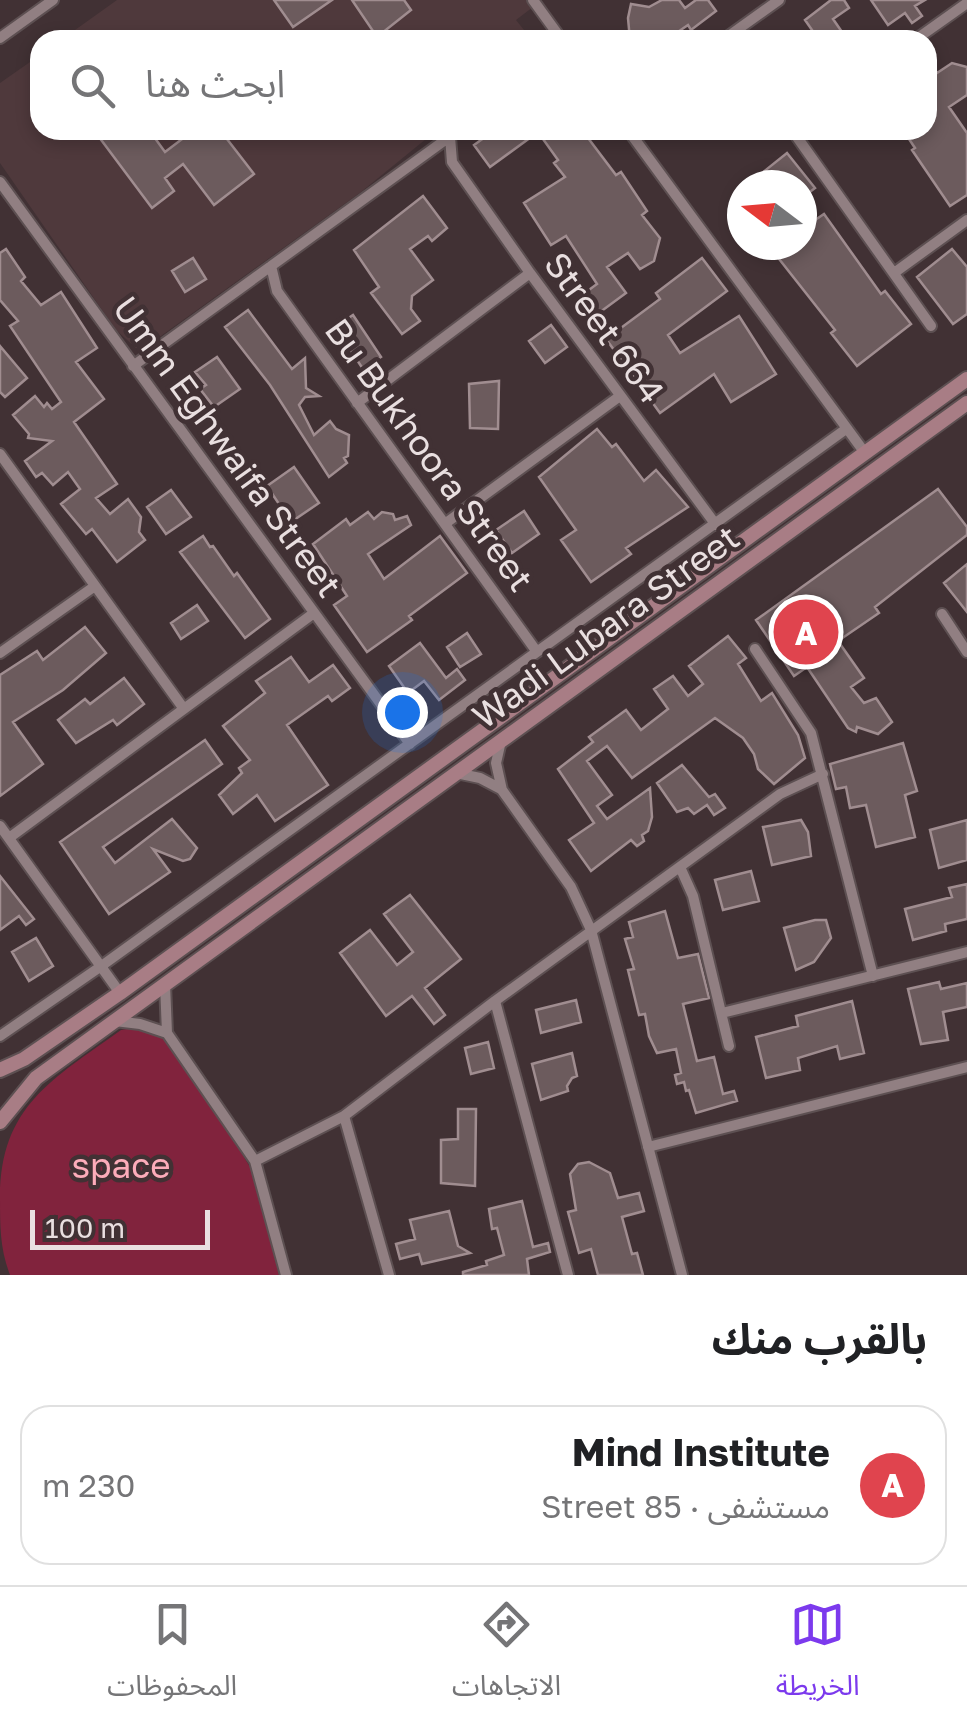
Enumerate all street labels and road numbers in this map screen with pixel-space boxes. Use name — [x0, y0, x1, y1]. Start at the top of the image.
street label: Street 664 — [536, 244, 674, 411]
street label: Umm Eghwaifa Street — [105, 288, 351, 605]
street label: Bu Bukhoora Street — [317, 310, 543, 599]
street label: Wadi Lubara Street — [464, 516, 747, 737]

